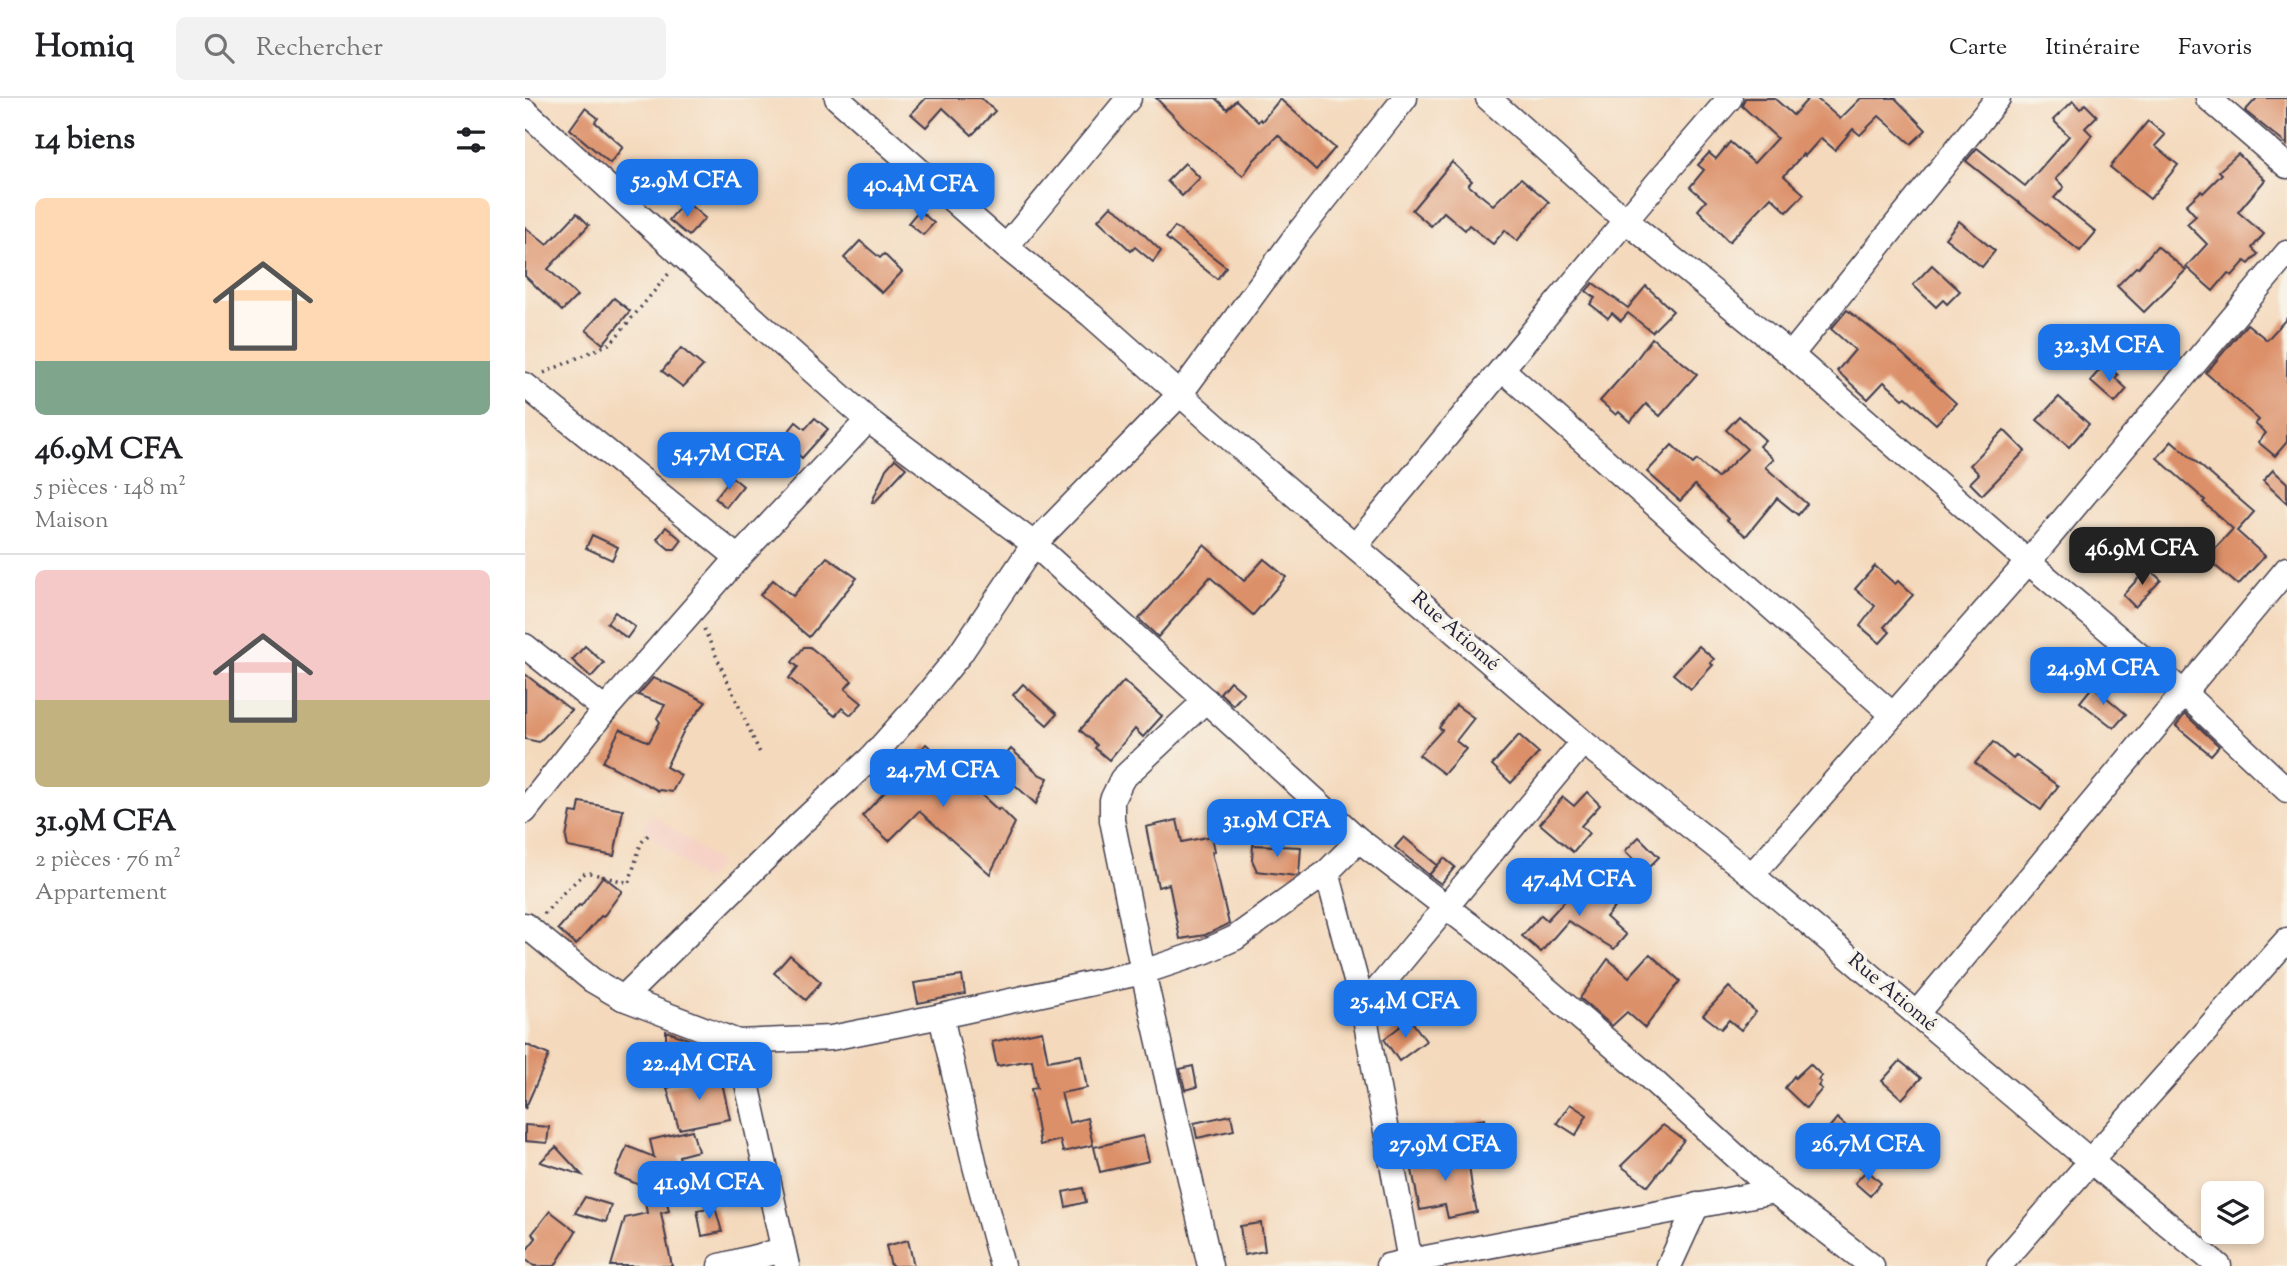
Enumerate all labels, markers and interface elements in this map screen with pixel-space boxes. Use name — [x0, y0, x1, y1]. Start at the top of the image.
search box — [176, 17, 666, 80]
text: Homiq — [35, 24, 134, 72]
icon: search — [200, 29, 238, 67]
text: Rechercher — [256, 30, 383, 67]
text: Carte — [1949, 31, 2007, 65]
text: Itinéraire — [2045, 31, 2140, 65]
text: Favoris — [2178, 31, 2252, 65]
text: 14 biens — [35, 119, 135, 162]
icon: filters — [452, 121, 490, 159]
pin: 52.9M CFA — [607, 159, 767, 219]
pin: 40.4M CFA — [841, 164, 1001, 223]
text: 52.9M CFA — [632, 165, 742, 198]
text: 40.4M CFA — [864, 169, 978, 202]
icon: home — [200, 243, 326, 369]
pin: 32.3M CFA — [2029, 324, 2189, 384]
text: 32.3M CFA — [2054, 330, 2164, 363]
text: 46.9M CFA — [35, 429, 183, 472]
pin: 54.7M CFA — [649, 432, 809, 492]
text: 54.7M CFA — [673, 438, 785, 471]
text: 5 pièces · 148 m² — [35, 472, 186, 505]
text: Maison — [35, 505, 109, 538]
pin: 46.9M CFA — [2062, 528, 2222, 587]
text: 46.9M CFA — [2085, 533, 2199, 566]
street label: Rue Atiomé — [1404, 585, 1506, 679]
icon: home — [200, 615, 326, 741]
pin: 24.9M CFA — [2023, 648, 2183, 707]
text: 24.9M CFA — [2046, 653, 2160, 686]
pin: 24.7M CFA — [863, 750, 1023, 809]
text: 24.7M CFA — [886, 755, 1000, 788]
pin: 31.9M CFA — [1197, 800, 1357, 859]
text: 31.9M CFA — [35, 801, 176, 844]
text: 31.9M CFA — [1223, 805, 1331, 838]
text: 2 pièces · 76 m² — [35, 844, 181, 877]
pin: 47.4M CFA — [1499, 858, 1659, 918]
text: 47.4M CFA — [1522, 864, 1636, 897]
text: Appartement — [35, 877, 167, 910]
street label: Rue Atiomé — [1841, 946, 1943, 1040]
pin: 25.4M CFA — [1325, 981, 1485, 1040]
text: 25.4M CFA — [1350, 986, 1460, 1019]
pin: 22.4M CFA — [619, 1042, 779, 1102]
text: 22.4M CFA — [642, 1048, 756, 1081]
pin: 27.9M CFA — [1365, 1124, 1525, 1183]
pin: 26.7M CFA — [1788, 1124, 1948, 1183]
text: 27.9M CFA — [1389, 1129, 1501, 1162]
text: 26.7M CFA — [1811, 1129, 1925, 1162]
pin: 41.9M CFA — [629, 1162, 789, 1221]
text: 41.9M CFA — [654, 1167, 764, 1200]
map controls — [2201, 1181, 2264, 1244]
button: layers — [2201, 1181, 2264, 1244]

